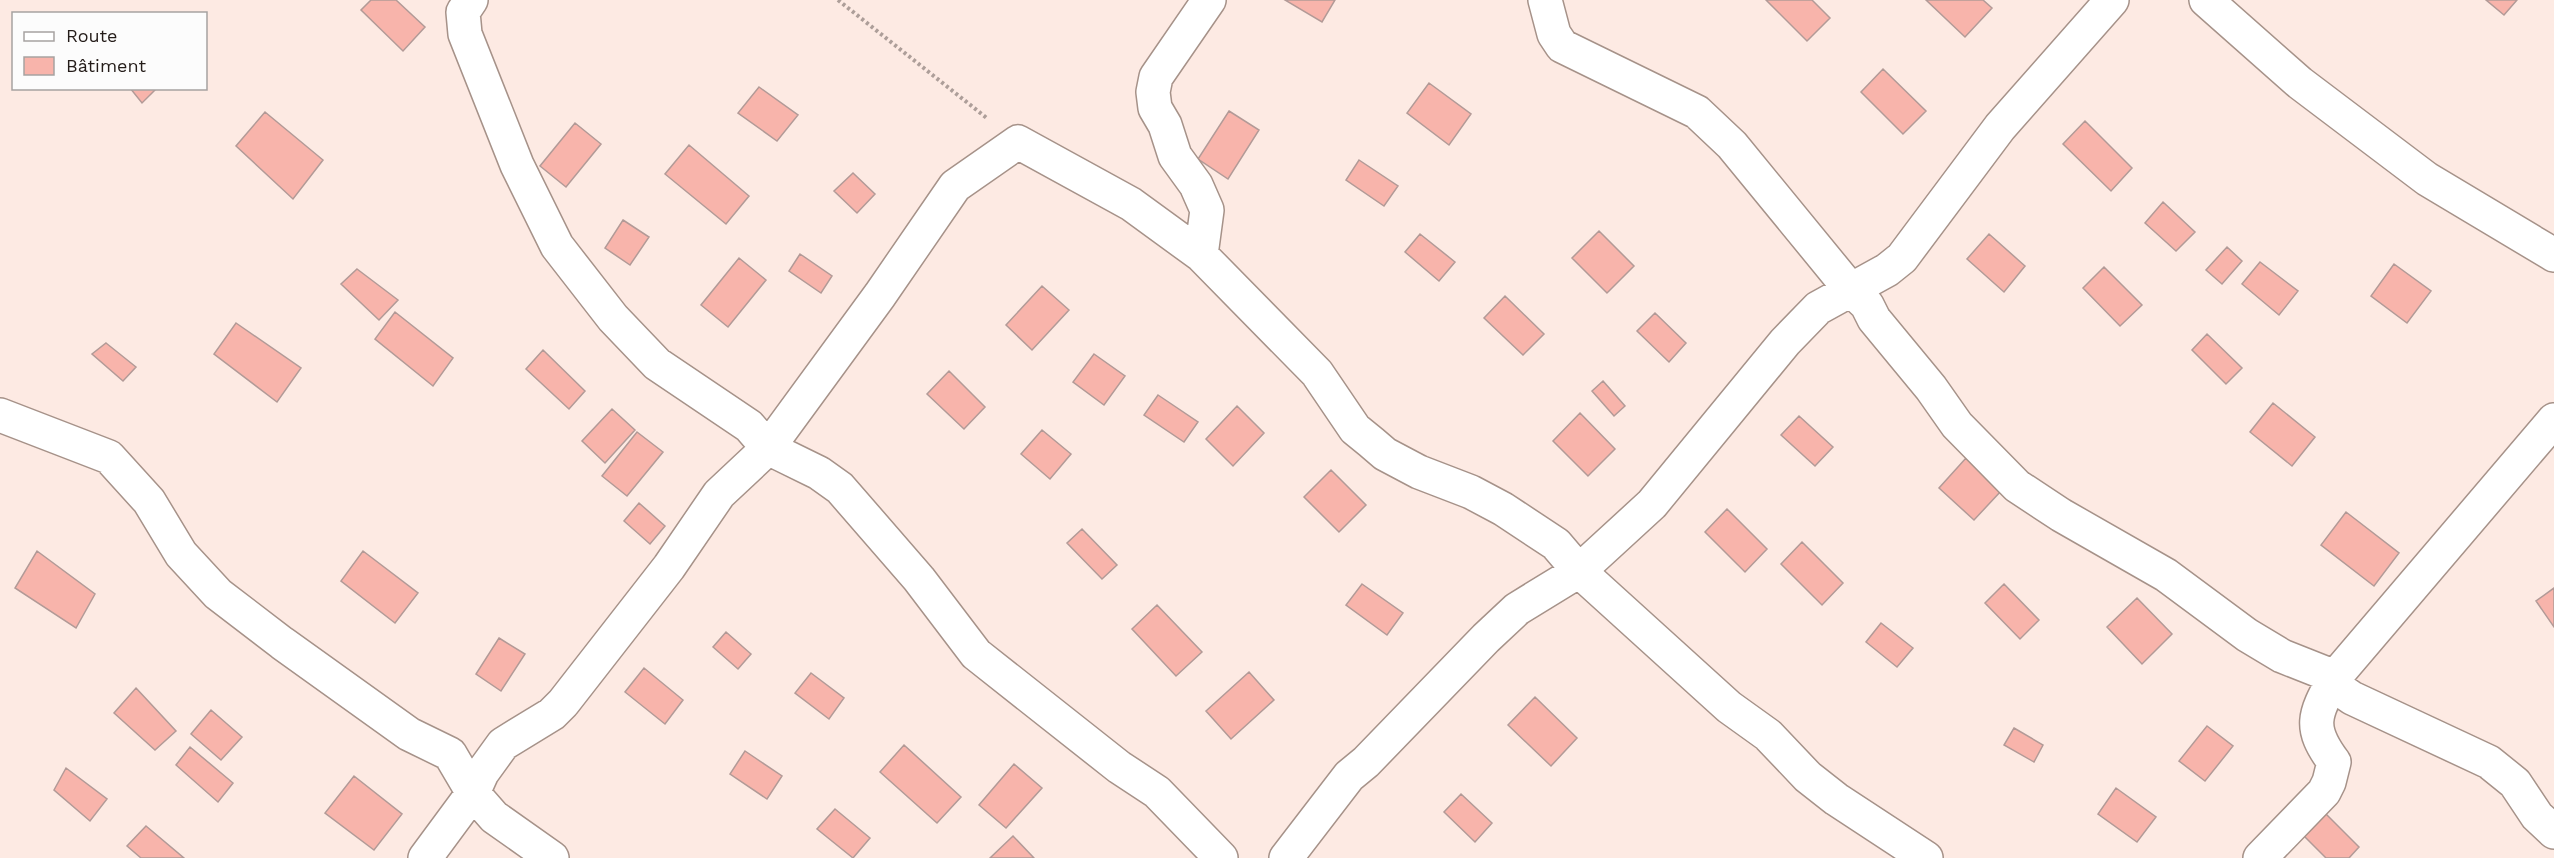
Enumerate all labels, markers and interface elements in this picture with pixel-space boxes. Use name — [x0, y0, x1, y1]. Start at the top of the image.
legend — [12, 12, 207, 90]
text: Route — [66, 25, 118, 46]
text: Bâtiment — [66, 55, 146, 76]

